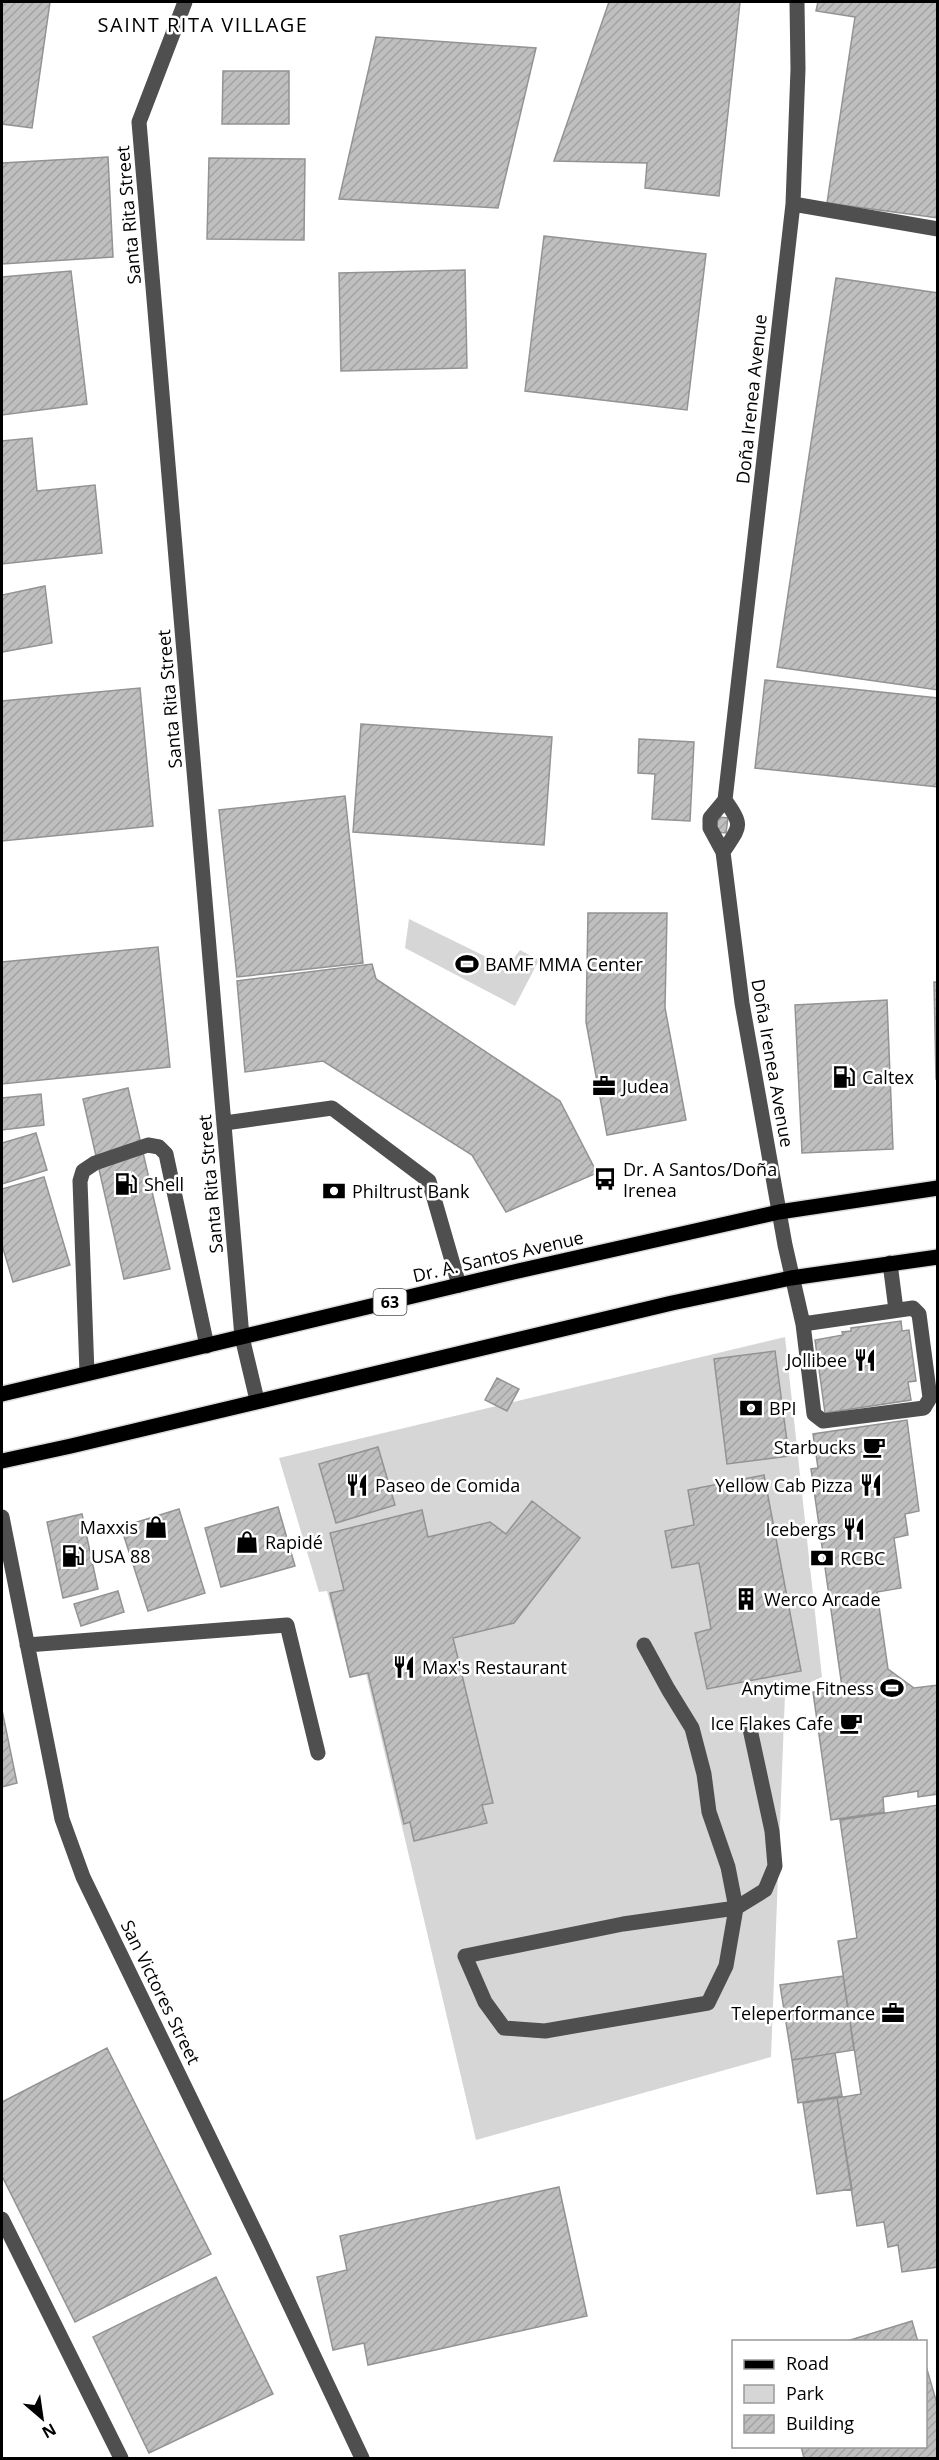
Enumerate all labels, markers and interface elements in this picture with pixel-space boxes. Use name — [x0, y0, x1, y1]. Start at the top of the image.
district label: SAINT RITA VILLAGE — [98, 11, 308, 38]
street label: Santa Rita Street — [110, 145, 146, 285]
street label: Doña Irenea Avenue — [730, 313, 772, 485]
street label: Santa Rita Street — [151, 629, 187, 769]
sports icon: BAMF MMA Center — [454, 951, 480, 977]
place label: BAMF MMA Center — [485, 952, 644, 976]
street label: Doña Irenea Avenue — [746, 977, 800, 1149]
fuel station icon: Caltex — [831, 1064, 857, 1090]
place label: Caltex — [862, 1065, 914, 1089]
office icon: Judea — [591, 1073, 617, 1099]
place label: Judea — [620, 1074, 669, 1098]
street label: Santa Rita Street — [192, 1114, 228, 1254]
place label: Dr. A Santos/Doña Irenea — [623, 1157, 777, 1202]
bus stop icon: Dr. A Santos/Doña Irenea — [592, 1166, 618, 1192]
fuel station icon: Shell — [113, 1171, 139, 1197]
place label: Shell — [144, 1172, 184, 1196]
bank icon: Philtrust Bank — [321, 1178, 347, 1204]
place label: Philtrust Bank — [352, 1179, 470, 1203]
street label: Dr. A. Santos Avenue — [410, 1225, 586, 1287]
road number: 63 — [374, 1289, 406, 1315]
restaurant icon: Jollibee — [852, 1347, 878, 1373]
place label: Jollibee — [784, 1348, 847, 1372]
bank icon: BPI — [738, 1395, 764, 1421]
place label: BPI — [769, 1396, 796, 1420]
cafe icon: Starbucks — [861, 1434, 887, 1460]
place label: Starbucks — [774, 1435, 856, 1459]
restaurant icon: Paseo de Comida — [344, 1472, 370, 1498]
restaurant icon: Yellow Cab Pizza — [858, 1472, 884, 1498]
place label: Paseo de Comida — [375, 1473, 520, 1497]
place label: Yellow Cab Pizza — [715, 1473, 853, 1497]
shop icon: Maxxis — [143, 1514, 169, 1540]
place label: Maxxis — [80, 1515, 138, 1539]
restaurant icon: Icebergs — [841, 1516, 867, 1542]
place label: Icebergs — [765, 1517, 836, 1541]
shop icon: Rapidé — [234, 1529, 260, 1555]
place label: Rapidé — [265, 1530, 323, 1554]
fuel station icon: USA 88 — [60, 1543, 86, 1569]
place label: USA 88 — [91, 1544, 151, 1568]
bank icon: RCBC — [809, 1545, 835, 1571]
place label: RCBC — [840, 1546, 885, 1570]
building icon: Werco Arcade — [733, 1586, 759, 1612]
place label: Werco Arcade — [764, 1587, 881, 1611]
restaurant icon: Max's Restaurant — [391, 1654, 417, 1680]
place label: Max's Restaurant — [422, 1655, 567, 1679]
sports icon: Anytime Fitness — [879, 1675, 905, 1701]
place label: Anytime Fitness — [742, 1676, 874, 1700]
cafe icon: Ice Flakes Cafe — [838, 1710, 864, 1736]
place label: Ice Flakes Cafe — [710, 1711, 833, 1735]
street label: San Victores Street — [116, 1916, 206, 2068]
office icon: Teleperformance — [880, 2000, 906, 2026]
place label: Teleperformance — [731, 2001, 875, 2025]
legend — [732, 2340, 927, 2448]
text: Road — [786, 2351, 829, 2375]
text: Park — [786, 2381, 824, 2405]
north arrow — [12, 2388, 72, 2448]
text: Building — [786, 2411, 854, 2435]
text: N — [38, 2418, 60, 2444]

